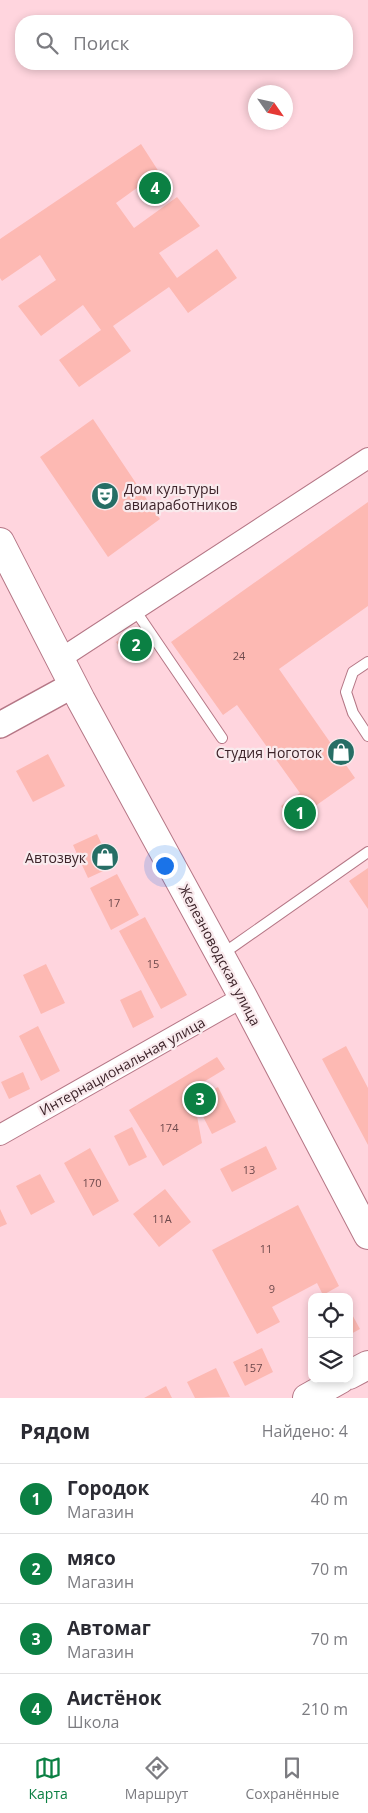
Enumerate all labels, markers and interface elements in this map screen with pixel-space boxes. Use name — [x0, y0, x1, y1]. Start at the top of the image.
search box — [15, 15, 353, 70]
icon: search — [33, 29, 61, 57]
text: Поиск — [73, 30, 129, 56]
north arrow — [248, 85, 293, 130]
pin: 4 — [139, 169, 171, 207]
place label: Дом культуры авиаработников — [124, 479, 238, 514]
theatre icon: Дом культуры авиаработников — [90, 481, 120, 511]
pin: 2 — [120, 626, 152, 664]
house number: 24 — [233, 648, 246, 663]
shop icon: Студия Ноготок — [326, 737, 356, 767]
place label: Студия Ноготок — [216, 743, 323, 762]
pin: 1 — [284, 794, 316, 832]
shop icon: Автозвук — [90, 842, 120, 872]
place label: Автозвук — [25, 848, 87, 867]
your location — [152, 853, 178, 879]
street label: Железноводская улица — [175, 881, 265, 1029]
house number: 17 — [108, 895, 120, 910]
house number: 15 — [147, 956, 159, 971]
street label: Интернациональная улица — [36, 1012, 208, 1120]
pin: 3 — [184, 1080, 216, 1118]
house number: 174 — [160, 1120, 179, 1135]
house number: 13 — [243, 1162, 255, 1177]
house number: 170 — [83, 1175, 101, 1190]
house number: 11А — [152, 1211, 172, 1226]
house number: 11 — [260, 1241, 272, 1256]
house number: 9 — [269, 1281, 275, 1296]
map controls — [308, 1293, 353, 1383]
button: locate — [308, 1293, 353, 1338]
button: layers — [308, 1338, 353, 1383]
house number: 157 — [244, 1360, 262, 1375]
text: Рядом — [20, 1417, 90, 1445]
text: Найдено: 4 — [262, 1420, 348, 1442]
text: Городок — [67, 1475, 149, 1501]
text: 1 — [31, 1488, 41, 1510]
text: 40 m — [311, 1488, 348, 1510]
text: Магазин — [67, 1501, 134, 1523]
text: мясо — [67, 1545, 116, 1571]
text: 2 — [31, 1558, 41, 1580]
text: 70 m — [311, 1558, 348, 1580]
text: Магазин — [67, 1571, 134, 1593]
text: Автомаг — [67, 1615, 151, 1641]
text: 3 — [31, 1628, 41, 1650]
text: 70 m — [311, 1628, 348, 1650]
text: Магазин — [67, 1641, 134, 1663]
text: Аистёнок — [67, 1685, 161, 1711]
text: 4 — [31, 1698, 41, 1720]
text: 210 m — [302, 1698, 348, 1720]
text: Школа — [67, 1711, 119, 1733]
tab: Карта — [29, 1754, 68, 1803]
tab: Маршрут — [125, 1754, 188, 1803]
tab: Сохранённые — [245, 1754, 339, 1803]

